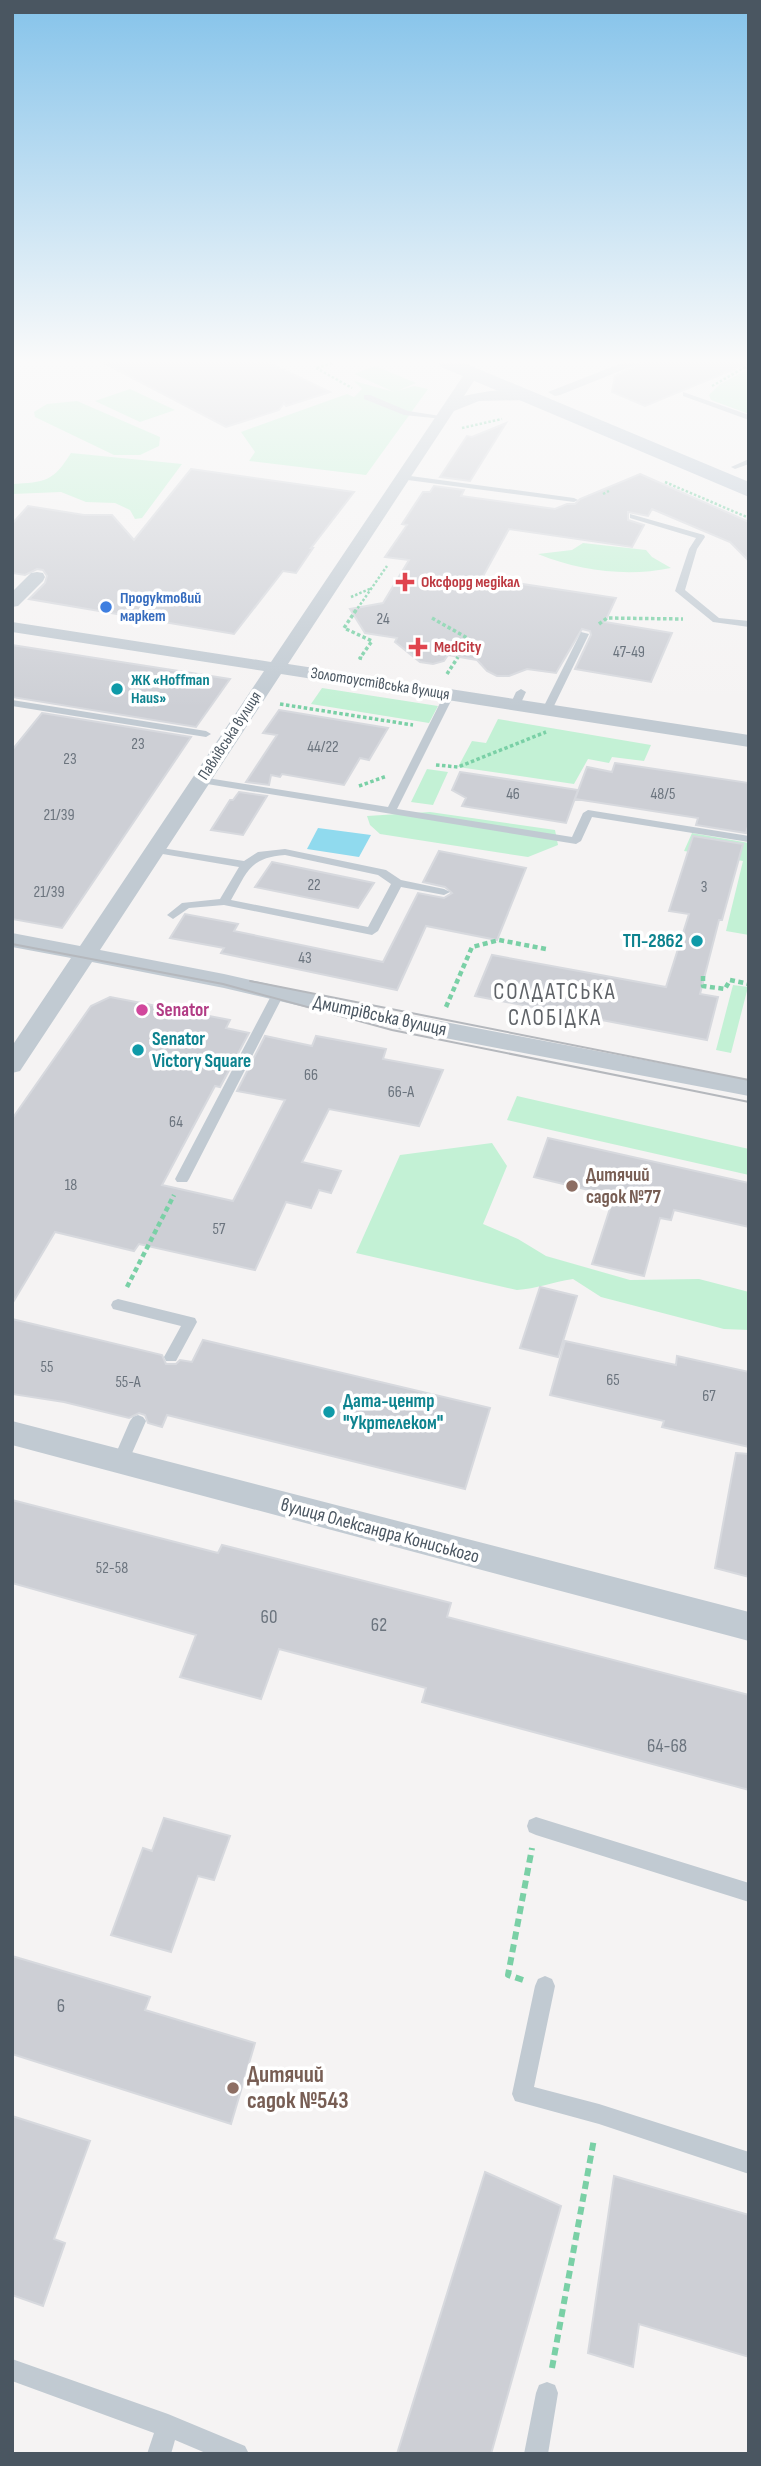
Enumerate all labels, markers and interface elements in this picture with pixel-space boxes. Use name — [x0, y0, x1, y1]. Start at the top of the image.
marker: Оксфорд медікал — [395, 572, 415, 592]
place label: Оксфорд медікал — [421, 573, 521, 592]
place label: Продуктовий маркет — [120, 589, 201, 626]
marker: Продуктовий маркет — [98, 599, 114, 615]
house number: 24 — [376, 610, 390, 629]
marker: MedCity — [408, 637, 428, 657]
place label: MedCity — [434, 638, 482, 657]
house number: 47-49 — [613, 643, 645, 662]
street label: Золотоустівська вулиця — [309, 664, 451, 704]
place label: ЖК «Hoffman Haus» — [131, 671, 210, 708]
marker: ЖК «Hoffman Haus» — [109, 681, 125, 697]
street label: Павлівська вулиця — [194, 688, 266, 784]
house number: 23 — [131, 735, 145, 754]
house number: 44/22 — [307, 738, 339, 757]
house number: 23 — [63, 750, 77, 769]
house number: 46 — [506, 785, 520, 804]
house number: 48/5 — [651, 785, 675, 804]
house number: 21/39 — [44, 806, 74, 825]
house number: 22 — [307, 876, 321, 895]
house number: 3 — [701, 878, 707, 897]
house number: 21/39 — [34, 883, 64, 902]
place label: ТП-2862 — [623, 930, 683, 953]
marker: ТП-2862 — [689, 933, 705, 949]
house number: 43 — [298, 949, 312, 968]
district label: СОЛДАТСЬКА СЛОБІДКА — [493, 978, 617, 1032]
street label: Дмитрівська вулиця — [311, 991, 449, 1041]
place label: Senator — [156, 999, 209, 1022]
marker: Senator — [134, 1002, 150, 1018]
place label: Senator Victory Square — [152, 1028, 251, 1073]
marker: Senator Victory Square — [130, 1042, 146, 1058]
house number: 66 — [304, 1066, 318, 1085]
house number: 66-А — [388, 1083, 414, 1102]
house number: 64 — [169, 1113, 183, 1132]
place label: Дитячий садок №77 — [586, 1164, 661, 1209]
house number: 18 — [65, 1176, 77, 1195]
marker: Дитячий садок №77 — [564, 1178, 580, 1194]
house number: 57 — [213, 1220, 226, 1239]
house number: 55 — [41, 1358, 53, 1377]
house number: 65 — [606, 1371, 620, 1390]
house number: 55-А — [115, 1373, 141, 1392]
house number: 67 — [702, 1387, 716, 1406]
place label: Дата-центр "Укртелеком" — [343, 1390, 443, 1435]
marker: Дата-центр "Укртелеком" — [321, 1404, 337, 1420]
street label: вулиця Олександра Кониського — [278, 1493, 482, 1569]
house number: 52-58 — [96, 1559, 128, 1578]
house number: 60 — [261, 1606, 277, 1629]
house number: 62 — [371, 1614, 387, 1637]
house number: 64-68 — [647, 1735, 687, 1758]
house number: 6 — [57, 1995, 65, 2018]
place label: Дитячий садок №543 — [247, 2061, 349, 2115]
marker: Дитячий садок №543 — [225, 2080, 241, 2096]

